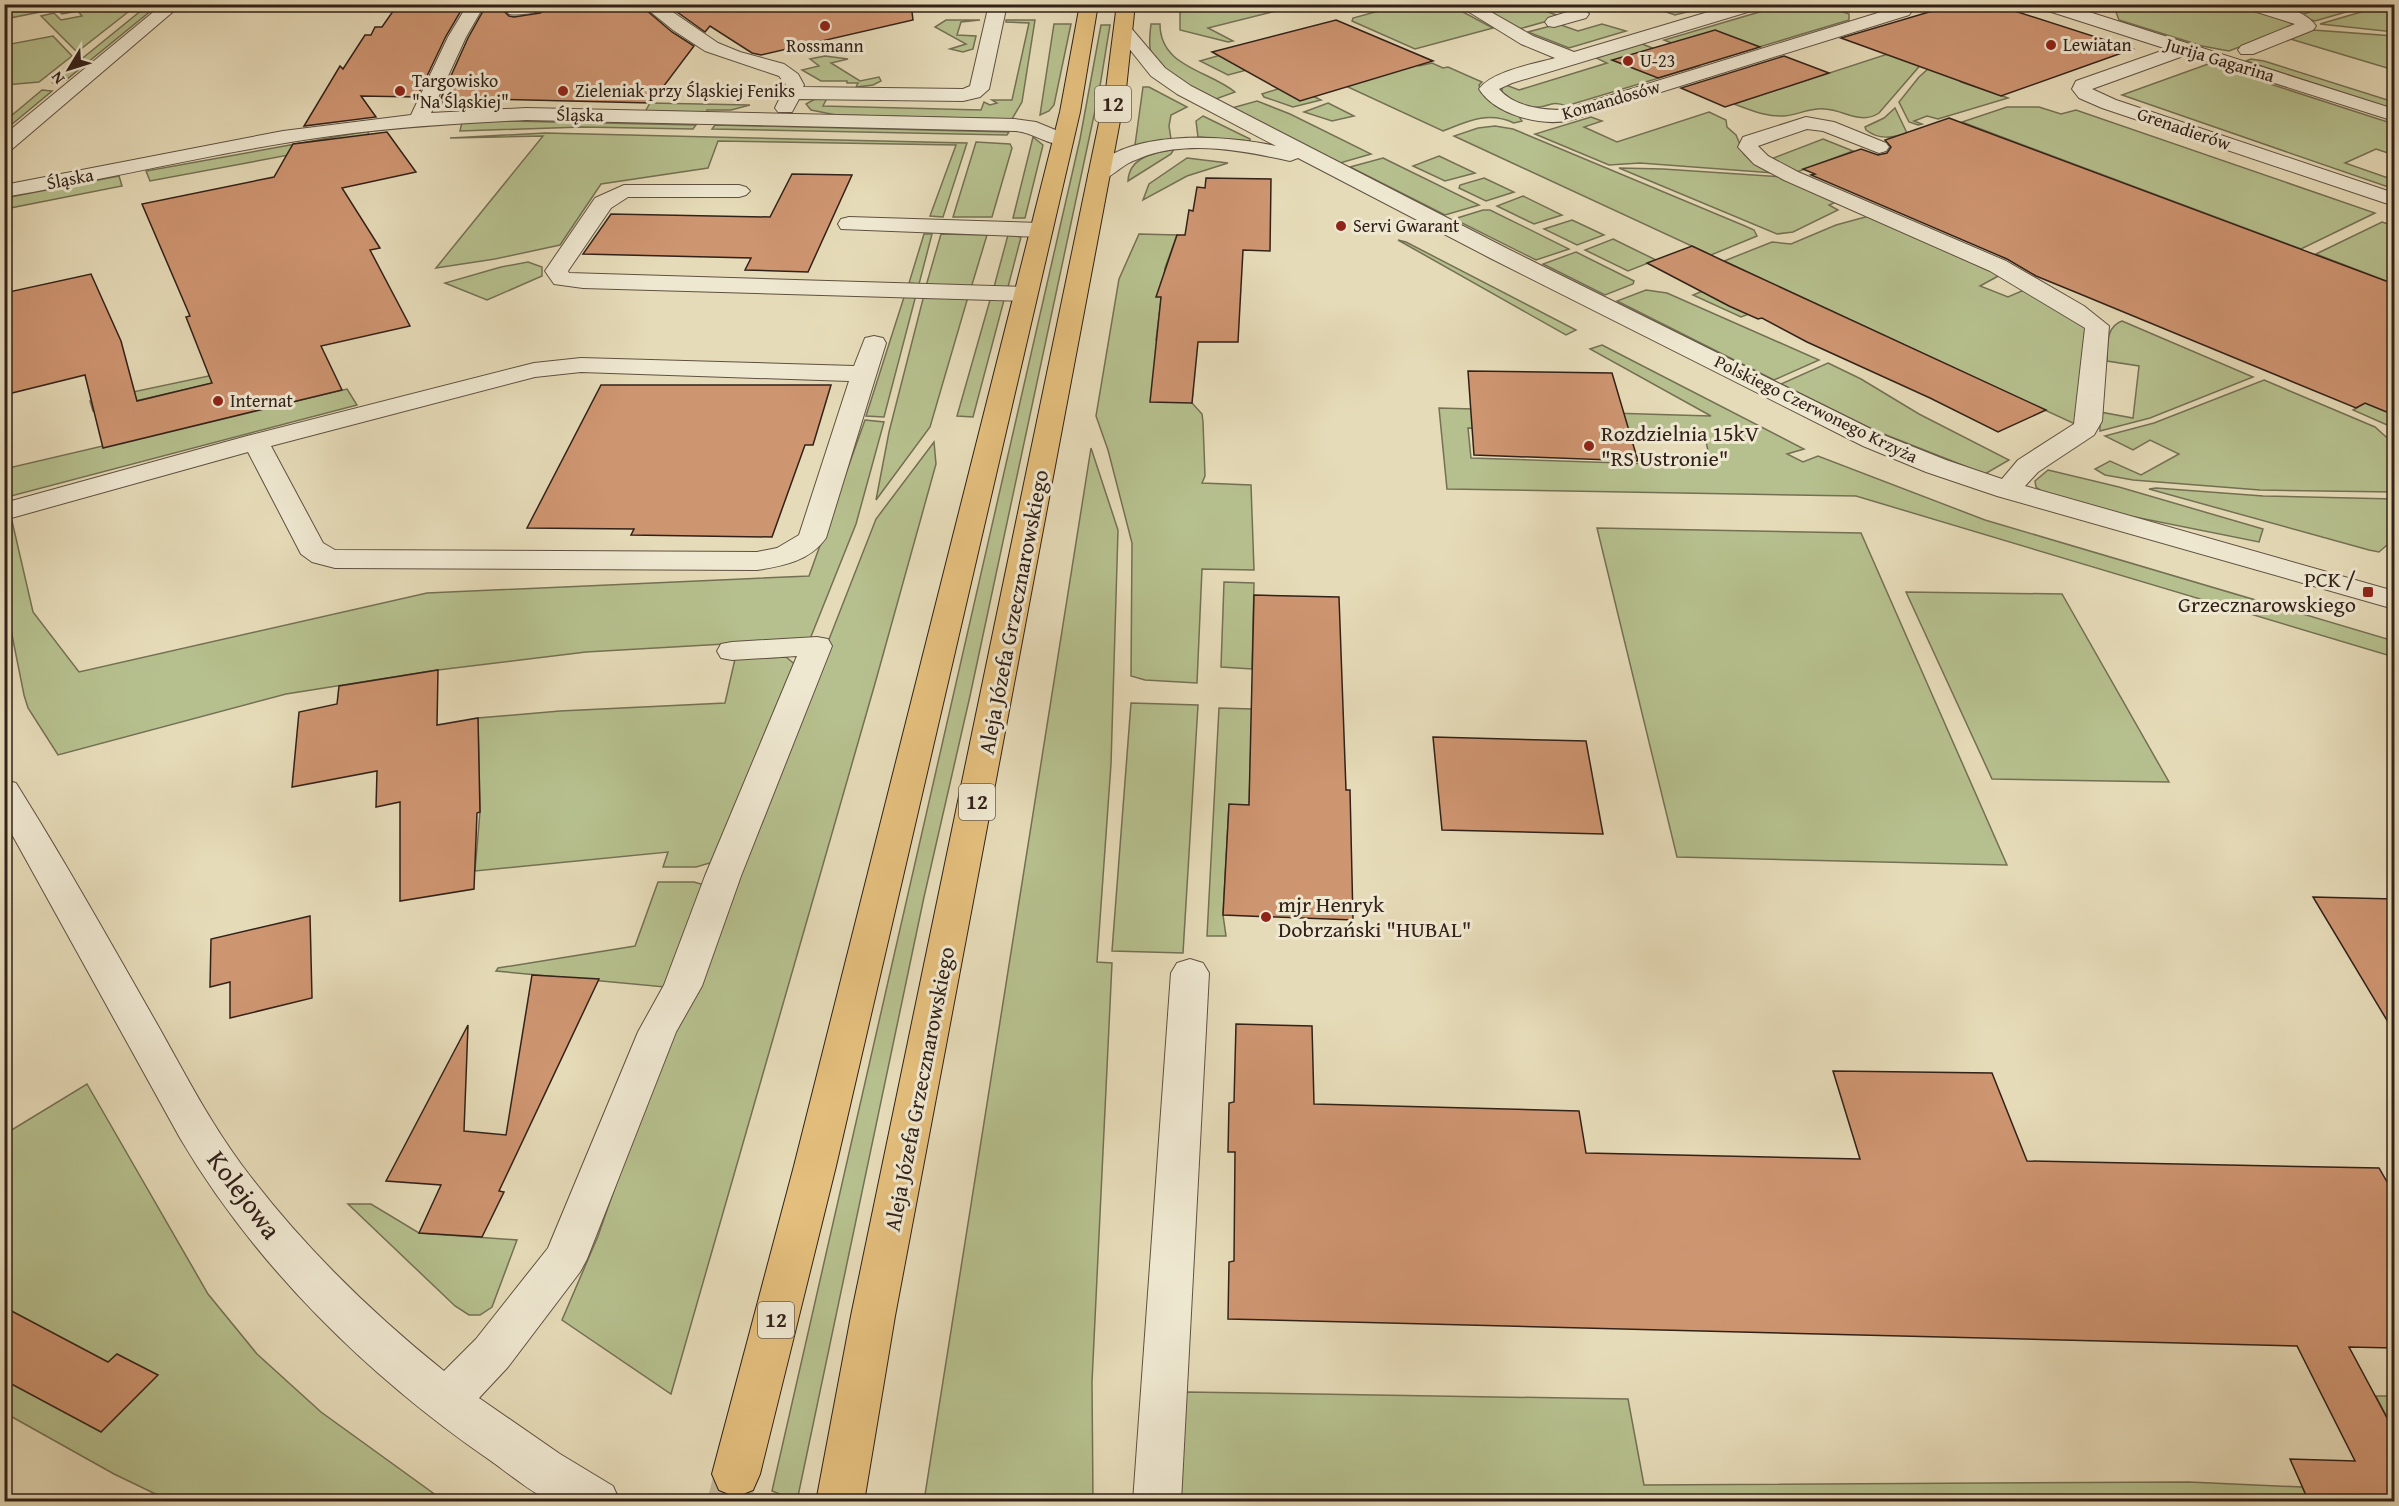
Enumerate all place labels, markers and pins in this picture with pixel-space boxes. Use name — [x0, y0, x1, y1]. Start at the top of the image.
marker: Rossmann — [818, 19, 832, 33]
place label: Lewiatan — [2063, 31, 2132, 58]
place label: Rossmann — [786, 32, 864, 59]
marker: Lewiatan — [2044, 38, 2058, 52]
place label: U-23 — [1640, 47, 1675, 74]
marker: U-23 — [1621, 54, 1635, 68]
place label: Targowisko "Na Śląskiej" — [412, 67, 509, 115]
place label: Zieleniak przy Śląskiej Feniks — [575, 77, 795, 104]
marker: Targowisko "Na Śląskiej" — [393, 84, 407, 98]
marker: Zieleniak przy Śląskiej Feniks — [556, 84, 570, 98]
place label: Servi Gwarant — [1353, 212, 1460, 239]
marker: Servi Gwarant — [1334, 219, 1348, 233]
place label: Internat — [230, 387, 293, 414]
marker: Internat — [211, 394, 225, 408]
place label: Rozdzielnia 15kV "RS Ustronie" — [1601, 417, 1759, 474]
marker: Rozdzielnia 15kV "RS Ustronie" — [1582, 439, 1596, 453]
place label: PCK / Grzecznarowskiego — [2178, 563, 2356, 620]
marker: PCK / Grzecznarowskiego — [2361, 585, 2375, 599]
place label: mjr Henryk Dobrzański "HUBAL" — [1278, 888, 1471, 945]
marker: mjr Henryk Dobrzański "HUBAL" — [1259, 910, 1273, 924]

